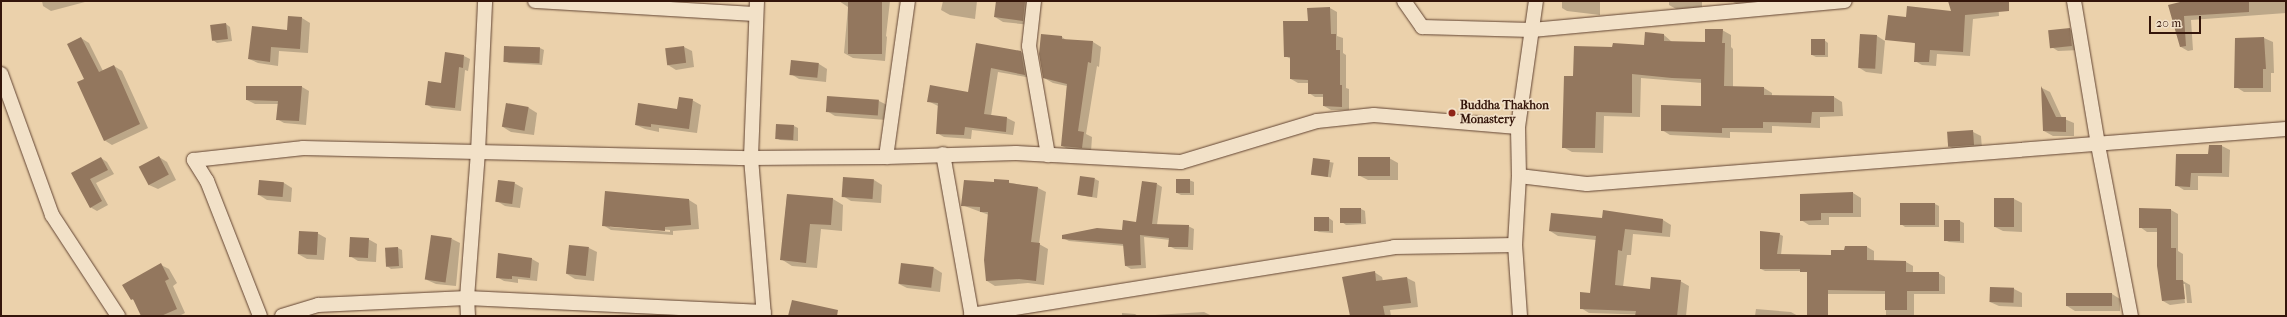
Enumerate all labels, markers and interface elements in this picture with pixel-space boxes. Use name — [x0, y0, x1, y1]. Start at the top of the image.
scale bar — [2151, 8, 2203, 34]
text: 20 m — [2156, 16, 2181, 30]
place label: Buddha Thakhon Monastery — [1460, 99, 1549, 127]
marker: Buddha Thakhon Monastery — [1447, 108, 1457, 118]

